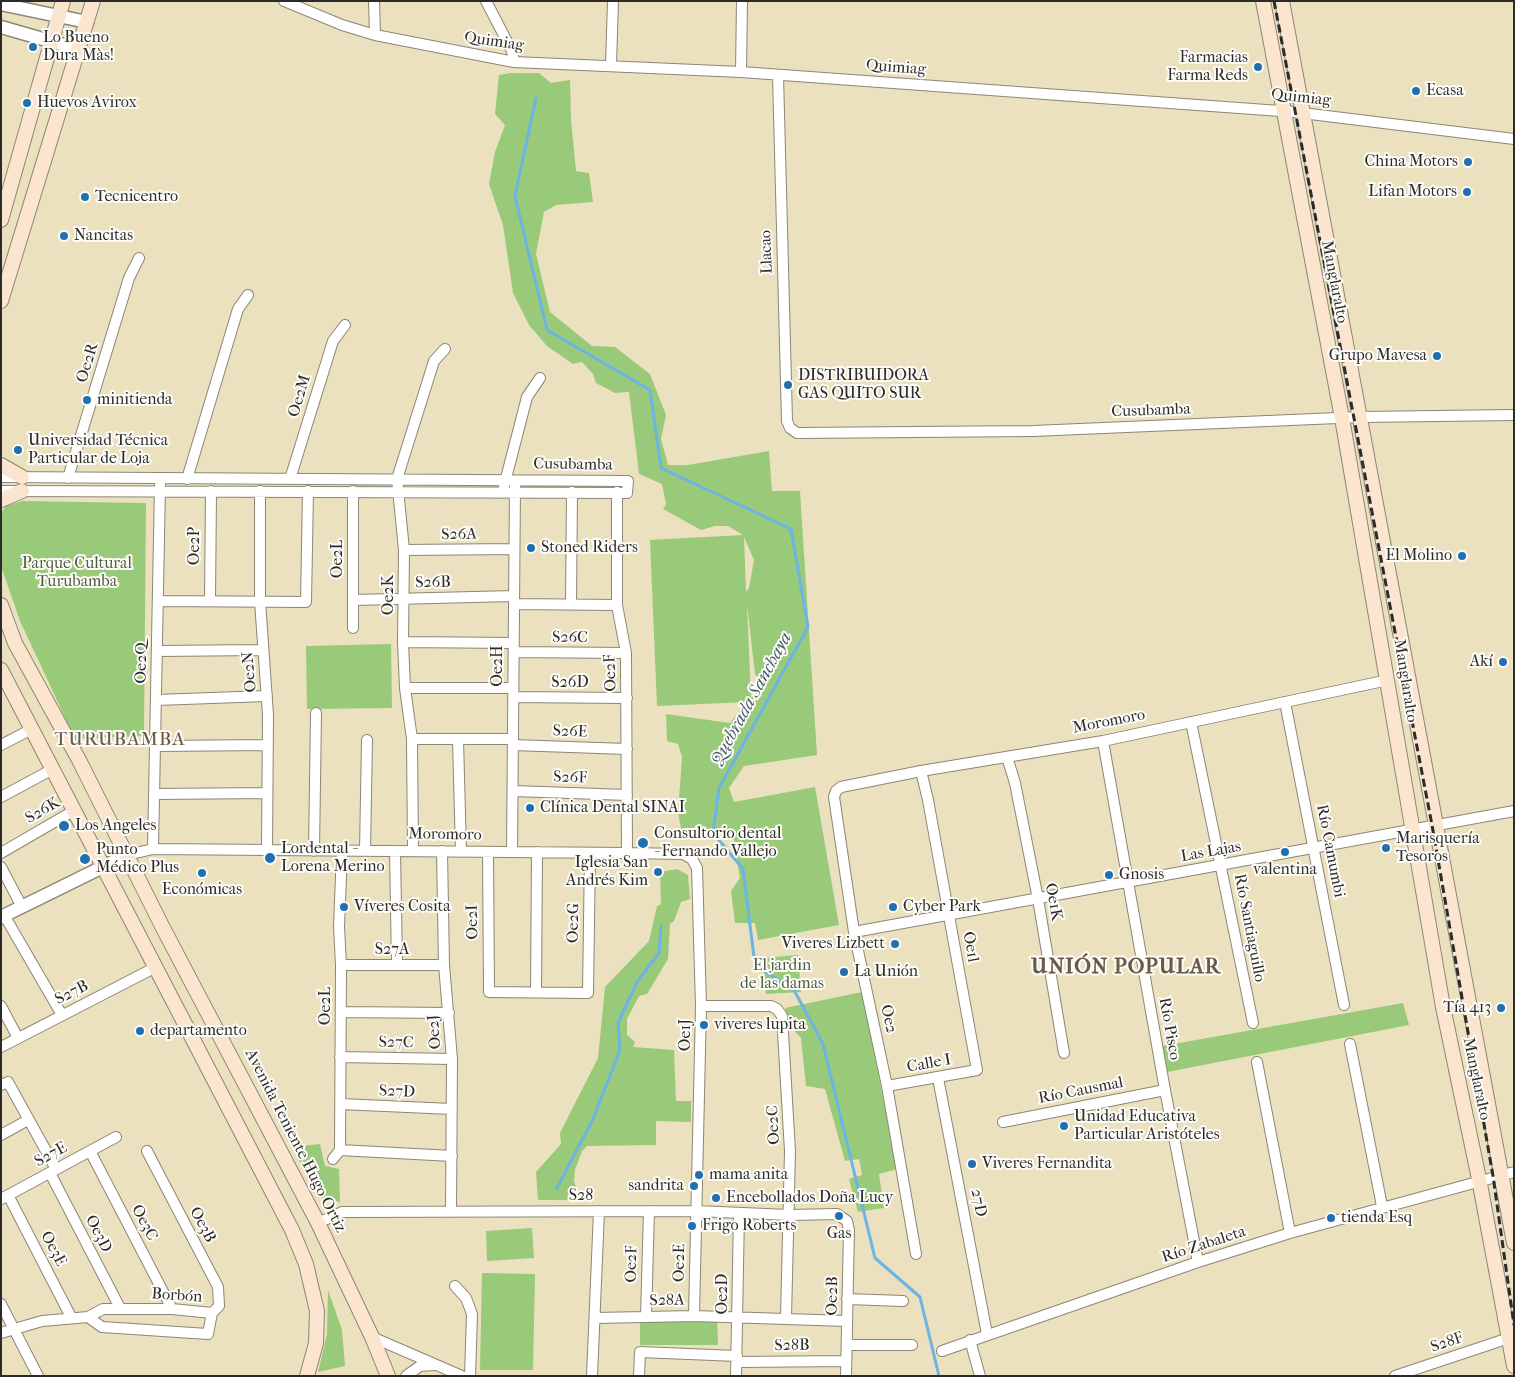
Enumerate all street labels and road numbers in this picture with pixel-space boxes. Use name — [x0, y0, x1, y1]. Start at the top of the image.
street label: Quimiag — [463, 28, 525, 56]
street label: Quimiag — [865, 56, 927, 80]
street label: Quimiag — [1270, 85, 1332, 111]
street label: Llacao — [757, 230, 777, 274]
street label: Manglaralto — [1317, 239, 1351, 325]
street label: Oe2R — [73, 341, 103, 385]
street label: Oe2M — [284, 372, 316, 420]
street label: Cusubamba — [1111, 400, 1191, 422]
street label: Cusubamba — [533, 455, 613, 475]
street label: S26A — [441, 525, 477, 545]
street label: Oe2P — [185, 527, 205, 565]
street label: Oe2L — [328, 540, 348, 578]
street label: S26B — [415, 573, 451, 593]
street label: Oe2K — [379, 575, 399, 615]
street label: S26C — [552, 628, 588, 648]
street label: Manglaralto — [1389, 638, 1421, 724]
street label: Oe2Q — [132, 642, 152, 684]
street label: Oe2H — [488, 645, 508, 687]
street label: Oe2N — [239, 651, 261, 693]
street label: Oe2F — [601, 654, 621, 692]
street label: S26D — [551, 673, 589, 693]
street label: Moromoro — [1071, 706, 1147, 738]
street label: S26E — [552, 722, 588, 742]
street label: S26F — [553, 768, 587, 788]
street label: S26K — [22, 793, 64, 829]
street label: Río Camumbi — [1312, 803, 1348, 899]
street label: Moromoro — [408, 825, 482, 845]
street label: Las Lajas — [1179, 837, 1243, 867]
street label: Río Santiaguillo — [1229, 872, 1269, 984]
street label: Oe1K — [1040, 882, 1066, 922]
street label: Oe2G — [564, 903, 584, 943]
street label: Oe2I — [463, 904, 483, 940]
street label: Oe1l — [958, 930, 982, 964]
street label: S27A — [375, 940, 409, 960]
street label: S27B — [52, 977, 92, 1009]
street label: Oe2L — [316, 987, 336, 1025]
street label: Río Pisco — [1154, 996, 1184, 1062]
street label: Oe2 — [876, 1003, 900, 1035]
street label: Oe2J — [424, 1014, 446, 1050]
street label: Oe1J — [676, 1019, 696, 1051]
street label: S27C — [378, 1033, 414, 1053]
street label: Manglaralto — [1458, 1036, 1494, 1122]
street label: Avenida Teniente Hugo Ortiz — [240, 1046, 350, 1236]
street label: Calle I — [905, 1051, 953, 1077]
street label: Río Causmal — [1037, 1073, 1125, 1109]
street label: S27D — [378, 1082, 416, 1102]
street label: Oe2C — [763, 1105, 785, 1145]
street label: S27E — [31, 1138, 71, 1172]
street label: S28 — [569, 1186, 593, 1206]
street label: 27D — [966, 1187, 990, 1219]
street label: Oe3C — [127, 1202, 161, 1244]
street label: Oe3B — [185, 1204, 219, 1246]
street label: Oe3D — [81, 1212, 115, 1256]
street label: Río Zabaleta — [1160, 1222, 1248, 1268]
street label: Oe3E — [36, 1228, 70, 1270]
street label: Oe2E — [670, 1244, 690, 1282]
street label: Oe2F — [622, 1245, 642, 1283]
street label: Oe2D — [713, 1273, 733, 1315]
street label: Oe2B — [823, 1276, 843, 1316]
street label: Borbón — [151, 1285, 203, 1307]
street label: S28A — [649, 1291, 685, 1311]
street label: S28F — [1428, 1329, 1466, 1357]
street label: S28B — [774, 1336, 810, 1356]

